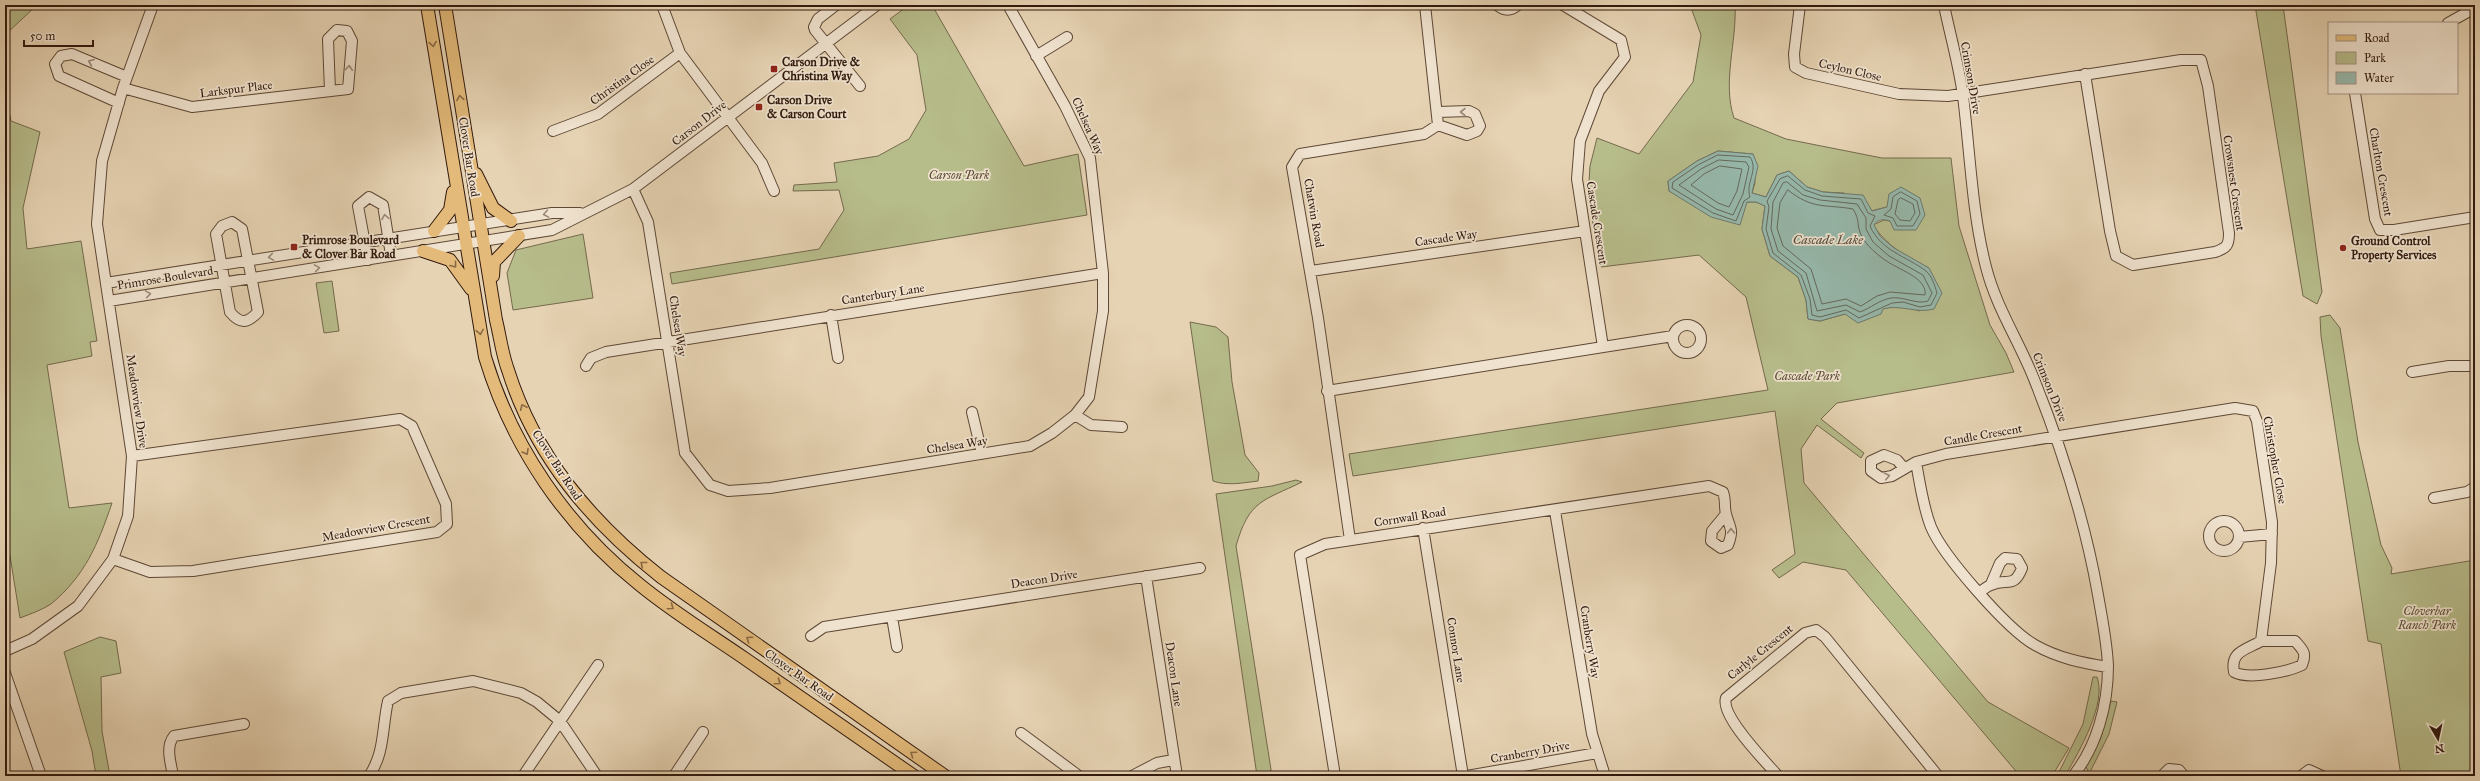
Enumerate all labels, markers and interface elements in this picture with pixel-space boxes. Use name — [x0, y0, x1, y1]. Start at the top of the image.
scale bar — [24, 22, 93, 48]
legend — [2328, 22, 2458, 94]
text: 50 m — [30, 29, 55, 43]
text: Road — [2364, 31, 2390, 45]
one-way arrow — [428, 40, 437, 47]
street label: Crimson Drive — [1958, 41, 1984, 115]
text: Park — [2364, 51, 2386, 65]
street label: Christina Close — [587, 52, 657, 108]
place label: Carson Drive & Christina Way — [782, 55, 860, 84]
street label: Ceylon Close — [1817, 56, 1883, 84]
one-way arrow — [88, 59, 95, 67]
marker: Carson Drive & Christina Way — [769, 64, 779, 74]
one-way arrow — [345, 65, 354, 71]
text: Water — [2364, 71, 2394, 85]
street label: Larkspur Place — [199, 78, 273, 100]
place label: Carson Drive & Carson Court — [767, 93, 847, 121]
one-way arrow — [456, 95, 465, 101]
street label: Chelsea Way — [1069, 95, 1107, 157]
street label: Carson Drive — [669, 97, 729, 149]
marker: Carson Drive & Carson Court — [754, 102, 764, 112]
one-way arrow — [1460, 108, 1466, 116]
street label: Clover Bar Road — [456, 116, 482, 198]
street label: Charlton Crescent — [2366, 127, 2396, 218]
street label: Crowsnest Crescent — [2220, 134, 2248, 232]
park label: Carson Park — [929, 168, 990, 182]
street label: Chatwin Road — [1301, 177, 1327, 249]
street label: Cascade Crescent — [1584, 180, 1611, 266]
one-way arrow — [543, 209, 549, 218]
one-way arrow — [381, 214, 389, 220]
street label: Cascade Way — [1414, 227, 1478, 249]
water label: Cascade Lake — [1793, 232, 1864, 248]
place label: Primrose Boulevard & Clover Bar Road — [302, 233, 400, 261]
place label: Ground Control Property Services — [2351, 234, 2437, 263]
marker: Primrose Boulevard & Clover Bar Road — [289, 242, 299, 252]
marker: Ground Control Property Services — [2338, 243, 2348, 253]
one-way arrow — [268, 252, 275, 261]
one-way arrow — [449, 260, 456, 267]
street label: Primrose Boulevard — [116, 263, 214, 293]
one-way arrow — [314, 264, 321, 273]
street label: Canterbury Lane — [841, 281, 925, 307]
one-way arrow — [144, 290, 151, 299]
street label: Chelsea Way — [666, 295, 690, 358]
one-way arrow — [476, 329, 484, 335]
street label: Crimson Drive — [2030, 350, 2070, 424]
street label: Meadowview Drive — [123, 353, 151, 449]
park label: Cascade Park — [1774, 369, 1840, 383]
one-way arrow — [520, 403, 528, 411]
street label: Christopher Close — [2260, 415, 2290, 505]
street label: Candle Crescent — [1943, 421, 2024, 449]
street label: Clover Bar Road — [529, 427, 585, 503]
street label: Chelsea Way — [926, 433, 989, 457]
one-way arrow — [522, 448, 529, 455]
one-way arrow — [1884, 473, 1891, 481]
street label: Cornwall Road — [1373, 504, 1447, 530]
street label: Meadowview Crescent — [321, 511, 432, 544]
one-way arrow — [1726, 528, 1735, 534]
one-way arrow — [641, 561, 648, 568]
street label: Deacon Drive — [1010, 567, 1078, 591]
one-way arrow — [667, 602, 674, 610]
park label: Cloverbar Ranch Park — [2397, 604, 2457, 632]
street label: Cranberry Way — [1577, 605, 1603, 680]
street label: Connor Lane — [1444, 616, 1468, 684]
street label: Carlyle Crescent — [1725, 621, 1796, 683]
one-way arrow — [746, 636, 753, 644]
street label: Deacon Lane — [1163, 641, 1185, 707]
street label: Clover Bar Road — [762, 646, 836, 704]
one-way arrow — [773, 677, 780, 684]
north arrow — [2418, 719, 2458, 759]
street label: Cranberry Drive — [1489, 738, 1571, 766]
text: N — [2433, 741, 2445, 756]
one-way arrow — [910, 751, 917, 759]

